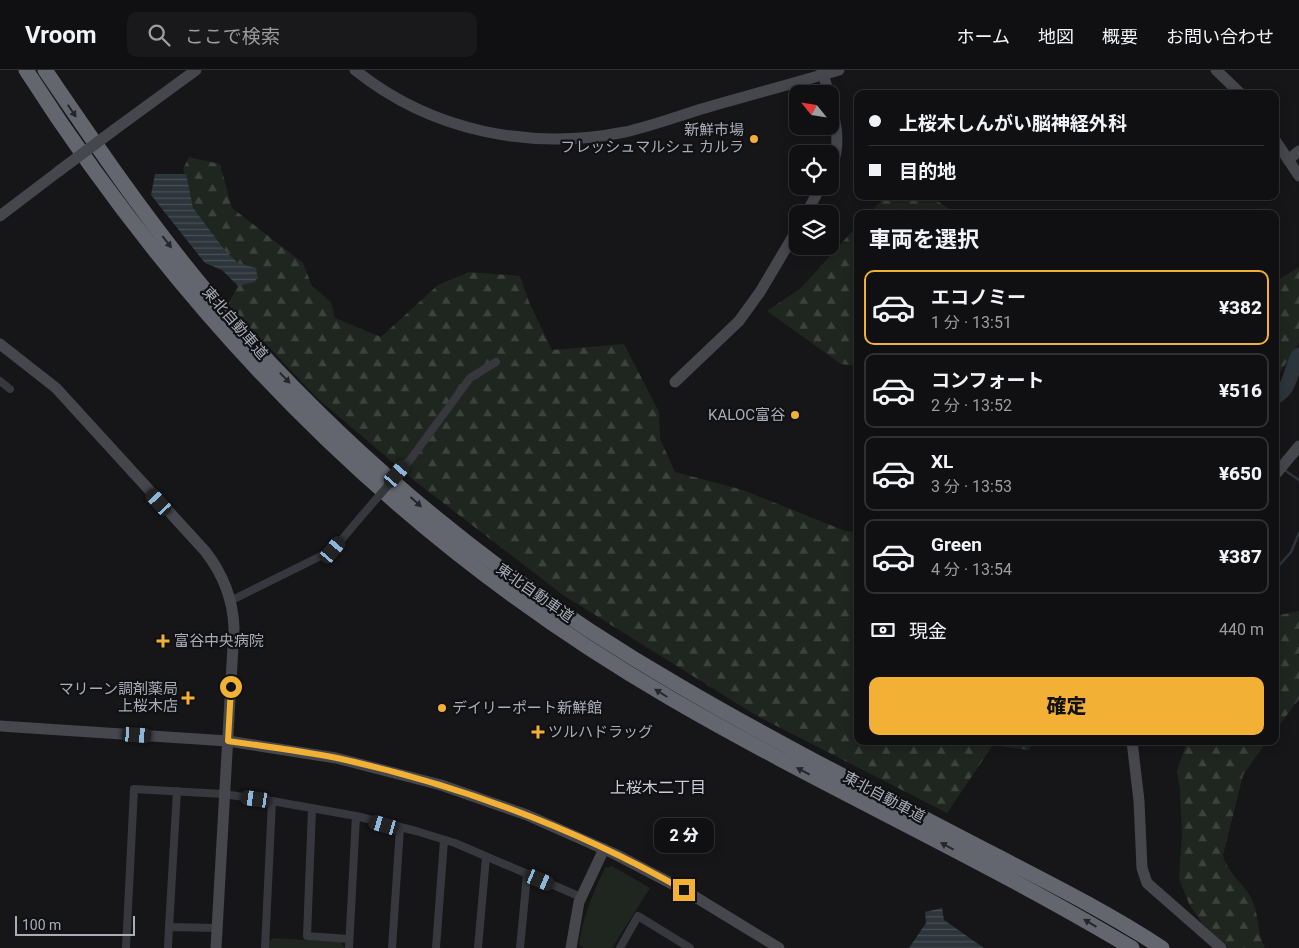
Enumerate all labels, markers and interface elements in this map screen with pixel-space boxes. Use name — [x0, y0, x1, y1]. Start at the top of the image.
search box — [127, 12, 477, 57]
text: Vroom — [25, 21, 97, 49]
icon: search — [145, 21, 173, 49]
text: ここで検索 — [185, 25, 280, 48]
text: ホーム — [957, 26, 1010, 47]
text: 地図 — [1038, 26, 1074, 47]
text: 概要 — [1102, 26, 1138, 47]
text: お問い合わせ — [1166, 26, 1274, 47]
north arrow — [789, 85, 839, 135]
map controls — [789, 85, 839, 255]
one-way arrow — [68, 104, 77, 117]
text: 上桜木しんがい脳神経外科 — [899, 112, 1127, 135]
place label: 新鮮市場 フレッシュマルシェ カルラ — [560, 121, 744, 156]
marker: 新鮮市場 フレッシュマルシェ カルラ — [748, 133, 760, 145]
button: locate — [789, 145, 839, 195]
text: 目的地 — [899, 160, 956, 183]
button: layers — [789, 205, 839, 255]
text: 車両を選択 — [869, 227, 979, 252]
one-way arrow — [162, 235, 173, 248]
street label: 東北自動車道 — [199, 283, 271, 363]
icon: car — [871, 285, 916, 330]
text: エコノミー — [931, 286, 1026, 309]
text: ¥382 — [1219, 296, 1262, 319]
text: 1 分 · 13:51 — [931, 313, 1012, 332]
icon: car — [871, 368, 916, 413]
text: コンフォート — [931, 369, 1044, 392]
one-way arrow — [279, 372, 291, 384]
text: ¥516 — [1219, 379, 1262, 402]
text: 2 分 · 13:52 — [931, 396, 1012, 415]
place label: KALOC富谷 — [708, 406, 785, 424]
marker: KALOC富谷 — [789, 409, 801, 421]
text: XL — [931, 450, 953, 473]
icon: car — [871, 451, 916, 496]
car — [381, 458, 412, 490]
text: ¥650 — [1219, 462, 1262, 485]
text: 3 分 · 13:53 — [931, 477, 1012, 496]
car — [143, 486, 174, 518]
one-way arrow — [410, 496, 423, 507]
text: Green — [931, 533, 982, 556]
car — [317, 534, 348, 566]
icon: car — [871, 534, 916, 579]
text: ¥387 — [1219, 545, 1262, 568]
street label: 東北自動車道 — [493, 560, 577, 626]
text: 4 分 · 13:54 — [931, 560, 1012, 579]
icon: cash — [869, 616, 897, 644]
text: 現金 — [909, 620, 947, 643]
text: 440 m — [1219, 620, 1264, 639]
place label: 富谷中央病院 — [174, 632, 264, 650]
marker: 富谷中央病院 — [156, 634, 170, 648]
route start — [220, 676, 242, 698]
button: 確定 — [869, 677, 1264, 735]
place label: マリーン調剤薬局 上桜木店 — [59, 680, 178, 715]
one-way arrow — [654, 688, 668, 697]
marker: マリーン調剤薬局 上桜木店 — [182, 692, 194, 704]
place label: デイリーポート新鮮館 — [452, 699, 602, 717]
marker: デイリーポート新鮮館 — [436, 702, 448, 714]
place label: ツルハドラッグ — [548, 723, 653, 741]
car — [121, 726, 152, 744]
marker: ツルハドラッグ — [532, 726, 544, 738]
one-way arrow — [796, 767, 811, 775]
street label: 東北自動車道 — [840, 768, 928, 826]
district label: 上桜木二丁目 — [610, 778, 706, 797]
car — [240, 789, 271, 809]
car — [367, 814, 400, 836]
callout: 2 分 — [654, 818, 714, 852]
text: 2 分 — [669, 826, 699, 845]
one-way arrow — [940, 842, 954, 850]
car — [523, 867, 556, 893]
route end — [673, 879, 695, 901]
scale bar — [15, 913, 135, 936]
text: 100 m — [22, 917, 61, 933]
one-way arrow — [1084, 919, 1097, 928]

